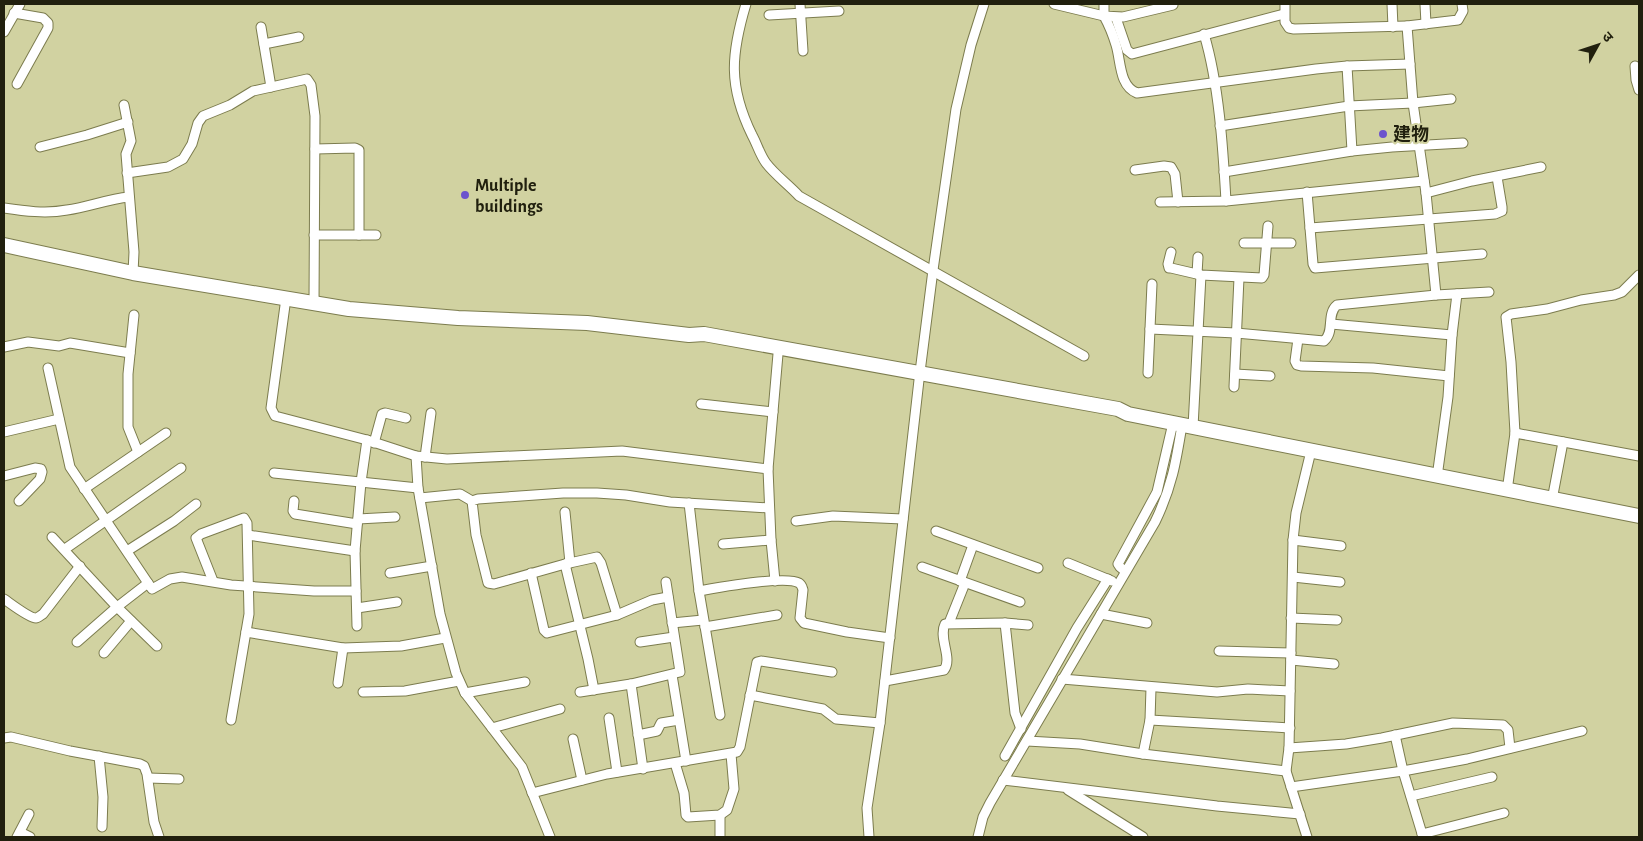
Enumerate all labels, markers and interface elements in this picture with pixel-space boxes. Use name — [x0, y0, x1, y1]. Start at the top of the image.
north arrow — [1573, 20, 1623, 70]
text: उ — [1599, 30, 1616, 46]
place label: 建物 — [1393, 124, 1429, 144]
marker: 建物 — [1377, 128, 1389, 140]
place label: Multiple buildings — [475, 177, 543, 216]
marker: Multiple buildings — [459, 189, 471, 201]

